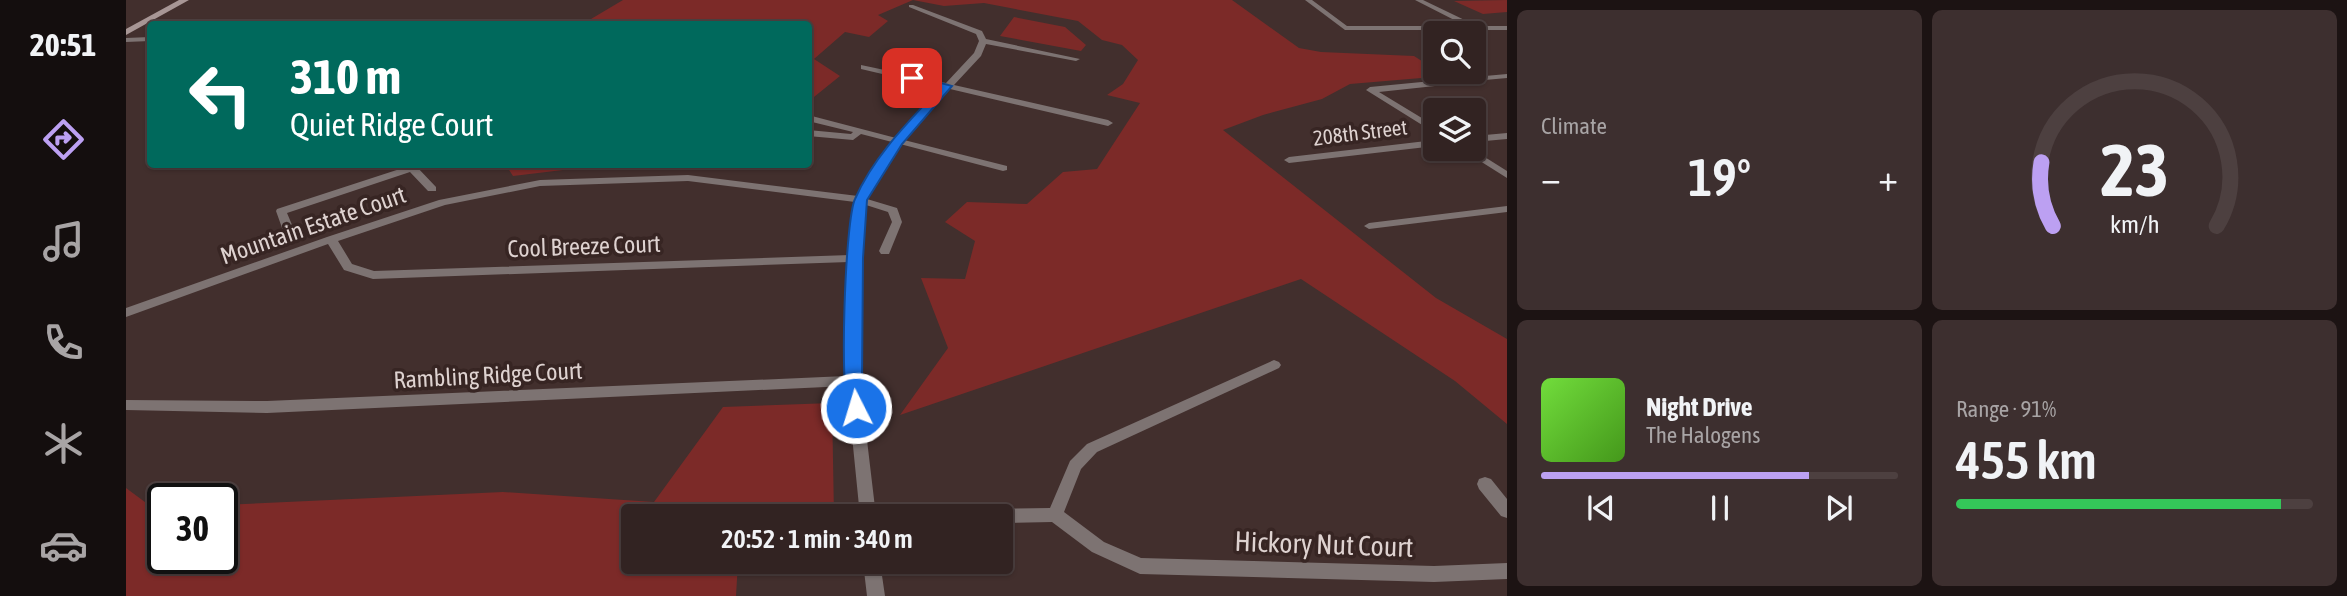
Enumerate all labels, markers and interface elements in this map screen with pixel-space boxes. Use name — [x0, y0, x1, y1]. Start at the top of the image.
map controls — [1423, 21, 1486, 161]
button: search — [1423, 21, 1486, 84]
text: 20:51 — [30, 26, 96, 63]
text: 310 m — [290, 48, 401, 104]
pin — [882, 48, 942, 108]
icon: left — [175, 49, 266, 140]
icon: arrive — [893, 59, 931, 97]
button: layers — [1423, 98, 1486, 161]
text: Quiet Ridge Court — [290, 106, 493, 143]
text: Climate — [1541, 113, 1607, 139]
street label: 208th Street — [1311, 114, 1409, 150]
icon: directions — [39, 115, 88, 164]
text: 23 — [2100, 128, 2169, 211]
text: 19° — [1688, 147, 1751, 207]
text: − — [1541, 156, 1561, 199]
text: + — [1878, 156, 1898, 199]
street label: Mountain Estate Court — [217, 181, 409, 269]
text: km/h — [2110, 210, 2159, 238]
icon: music — [39, 217, 88, 266]
street label: Cool Breeze Court — [507, 230, 661, 262]
icon: phone — [39, 318, 88, 367]
street label: Rambling Ridge Court — [393, 357, 583, 393]
position arrow — [819, 371, 893, 445]
text: Night Drive — [1646, 392, 1753, 422]
text: Range · 91% — [1956, 396, 2056, 422]
icon: climate — [39, 419, 88, 468]
text: The Halogens — [1646, 422, 1760, 448]
text: 455 km — [1956, 430, 2097, 490]
speed limit sign: 30 — [147, 483, 238, 574]
icon: previous — [1582, 489, 1620, 527]
icon: pause — [1701, 489, 1739, 527]
icon: next — [1820, 489, 1858, 527]
icon: car — [39, 521, 88, 570]
text: 20:52 · 1 min · 340 m — [721, 524, 913, 554]
street label: Hickory Nut Court — [1234, 525, 1414, 563]

